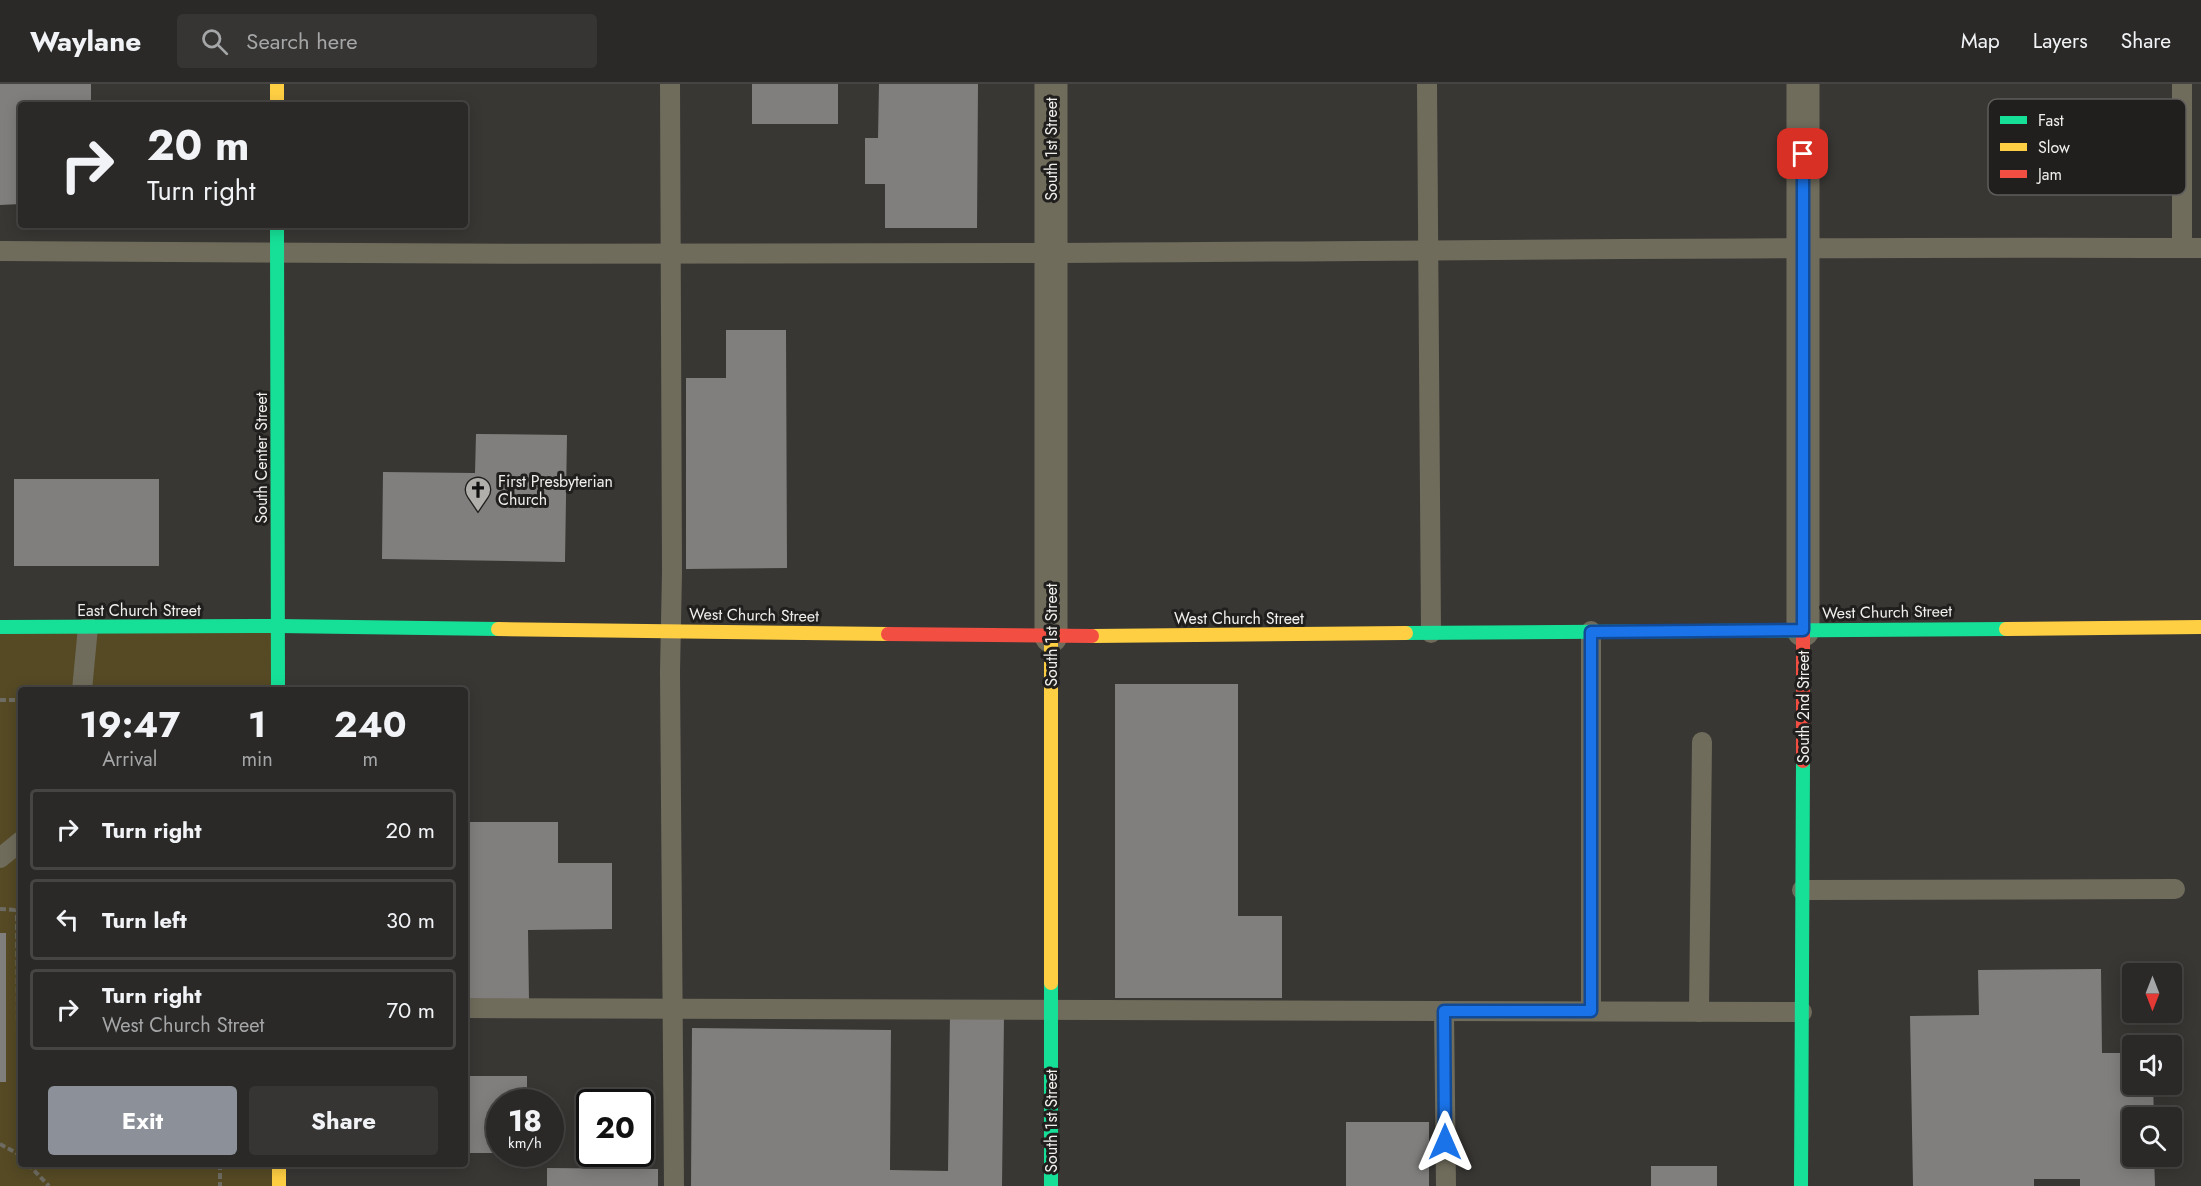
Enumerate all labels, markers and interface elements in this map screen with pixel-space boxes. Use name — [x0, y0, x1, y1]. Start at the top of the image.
search box — [177, 14, 597, 68]
text: Waylane — [30, 21, 141, 62]
icon: search — [198, 25, 231, 58]
text: Search here — [246, 25, 358, 57]
text: Map — [1961, 26, 2000, 56]
text: Layers — [2033, 26, 2088, 56]
text: Share — [2121, 26, 2171, 56]
street label: South 1st Street — [1040, 97, 1063, 201]
legend — [1988, 99, 2186, 195]
text: Fast — [2038, 109, 2064, 132]
text: 20 m — [147, 115, 249, 176]
icon: right — [48, 126, 126, 204]
pin — [1777, 128, 1828, 179]
text: Slow — [2038, 136, 2070, 159]
icon: arrive — [1786, 137, 1819, 170]
text: Jam — [2036, 163, 2062, 186]
text: Turn right — [147, 171, 255, 210]
street label: South Center Street — [250, 392, 273, 524]
place label: First Presbyterian Church — [498, 470, 613, 511]
church icon: First Presbyterian Church — [463, 475, 493, 513]
street label: South 1st Street — [1040, 583, 1063, 687]
street label: East Church Street — [77, 599, 201, 622]
street label: West Church Street — [1822, 599, 1952, 625]
street label: West Church Street — [689, 602, 819, 628]
street label: West Church Street — [1174, 607, 1304, 630]
street label: South 2nd Street — [1792, 651, 1815, 763]
text: 19:47 — [79, 698, 180, 750]
text: 1 — [248, 698, 266, 750]
text: 240 — [334, 698, 407, 750]
text: Arrival — [102, 745, 157, 774]
text: min — [241, 745, 273, 774]
text: m — [363, 745, 378, 774]
icon: right — [51, 813, 84, 846]
text: Turn right — [102, 814, 202, 846]
text: 20 m — [386, 814, 435, 846]
icon: left — [51, 903, 84, 936]
text: Turn left — [102, 904, 187, 936]
text: 30 m — [386, 904, 435, 936]
north arrow — [2122, 963, 2182, 1023]
map controls — [2122, 963, 2182, 1167]
text: Turn right — [102, 979, 202, 1011]
icon: right — [51, 993, 84, 1026]
text: 70 m — [386, 994, 435, 1026]
text: West Church Street — [102, 1011, 264, 1040]
button: sound — [2122, 1035, 2182, 1095]
street label: South 1st Street — [1040, 1069, 1063, 1173]
button: Exit — [48, 1086, 237, 1155]
button: Share — [249, 1086, 438, 1155]
speed limit sign: 20 — [576, 1089, 654, 1167]
text: 18 — [508, 1099, 542, 1142]
button: search — [2122, 1107, 2182, 1167]
position arrow — [1413, 1110, 1477, 1174]
text: km/h — [508, 1132, 542, 1154]

